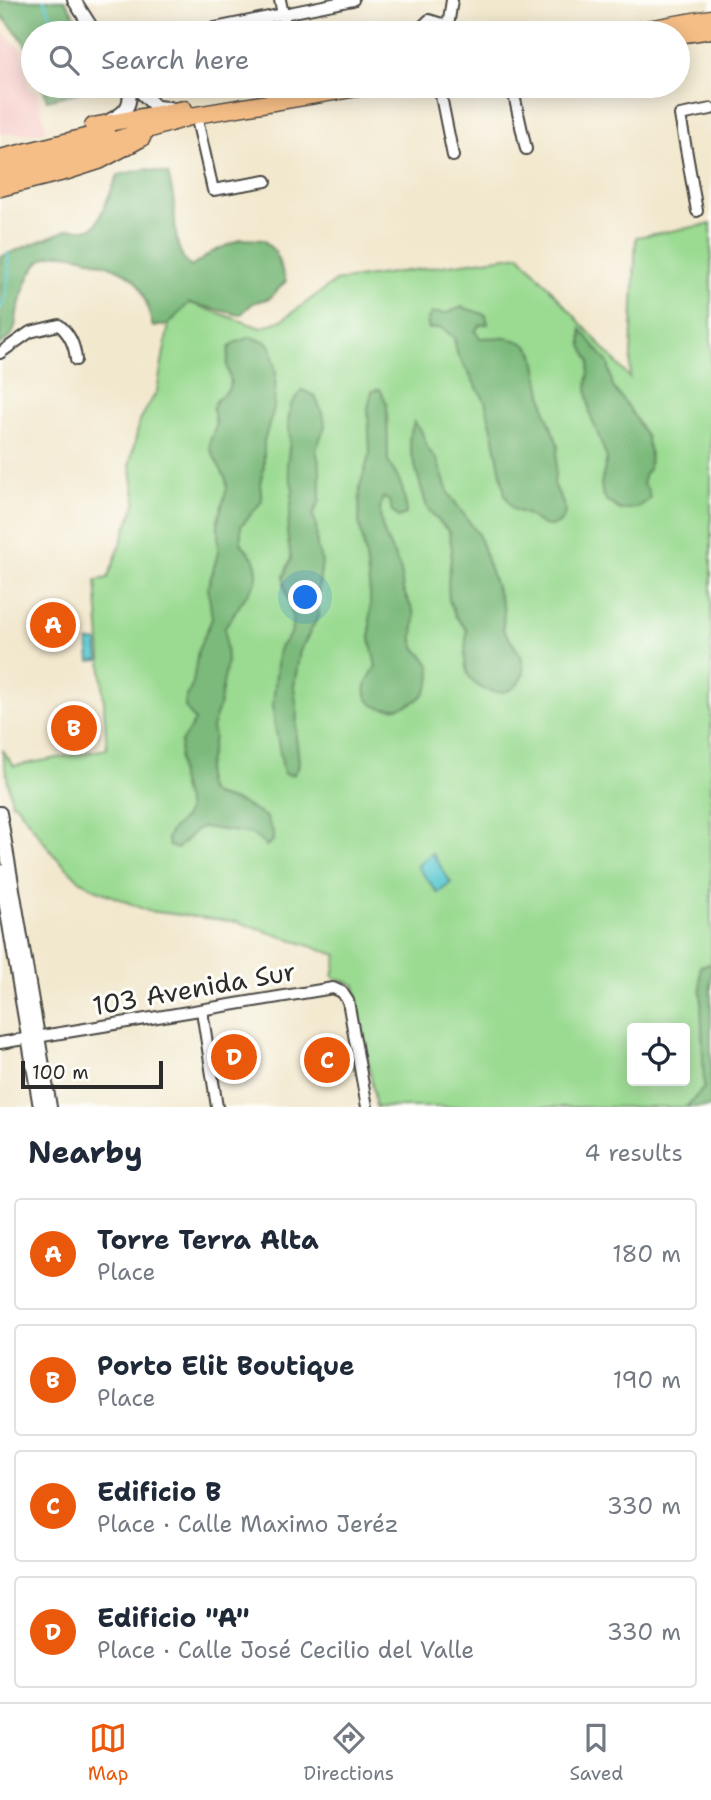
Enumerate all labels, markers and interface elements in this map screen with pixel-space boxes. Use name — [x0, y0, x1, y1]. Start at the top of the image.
search box — [21, 21, 690, 98]
icon: search — [45, 41, 83, 79]
text: Search here — [101, 42, 250, 77]
your location — [288, 580, 322, 614]
pin: A — [30, 599, 76, 651]
pin: B — [51, 702, 97, 754]
street label: 103 Avenida Sur — [90, 953, 298, 1023]
map controls — [627, 1023, 690, 1086]
button: locate — [627, 1023, 690, 1086]
pin: D — [211, 1031, 257, 1083]
pin: C — [304, 1034, 350, 1086]
scale bar — [21, 1058, 163, 1090]
text: 100 m — [32, 1060, 89, 1085]
text: Nearby — [28, 1132, 143, 1173]
text: 4 results — [584, 1138, 683, 1168]
text: Torre Terra Alta — [97, 1222, 319, 1257]
text: A — [44, 1239, 62, 1269]
text: 180 m — [612, 1239, 681, 1269]
text: Place — [97, 1257, 156, 1287]
text: Porto Elit Boutique — [97, 1348, 355, 1383]
text: B — [46, 1365, 60, 1395]
text: 190 m — [613, 1365, 681, 1395]
text: Place — [97, 1383, 156, 1413]
text: Edificio B — [97, 1474, 221, 1509]
text: C — [46, 1491, 60, 1521]
text: 330 m — [607, 1491, 681, 1521]
text: Place · Calle Maximo Jeréz — [97, 1509, 399, 1539]
text: Edificio "A" — [97, 1600, 250, 1635]
text: D — [45, 1617, 61, 1647]
text: 330 m — [607, 1617, 681, 1647]
text: Place · Calle José Cecilio del Valle — [97, 1635, 474, 1665]
tab: Map — [88, 1719, 128, 1786]
tab: Directions — [304, 1719, 394, 1786]
tab: Saved — [569, 1719, 623, 1786]

